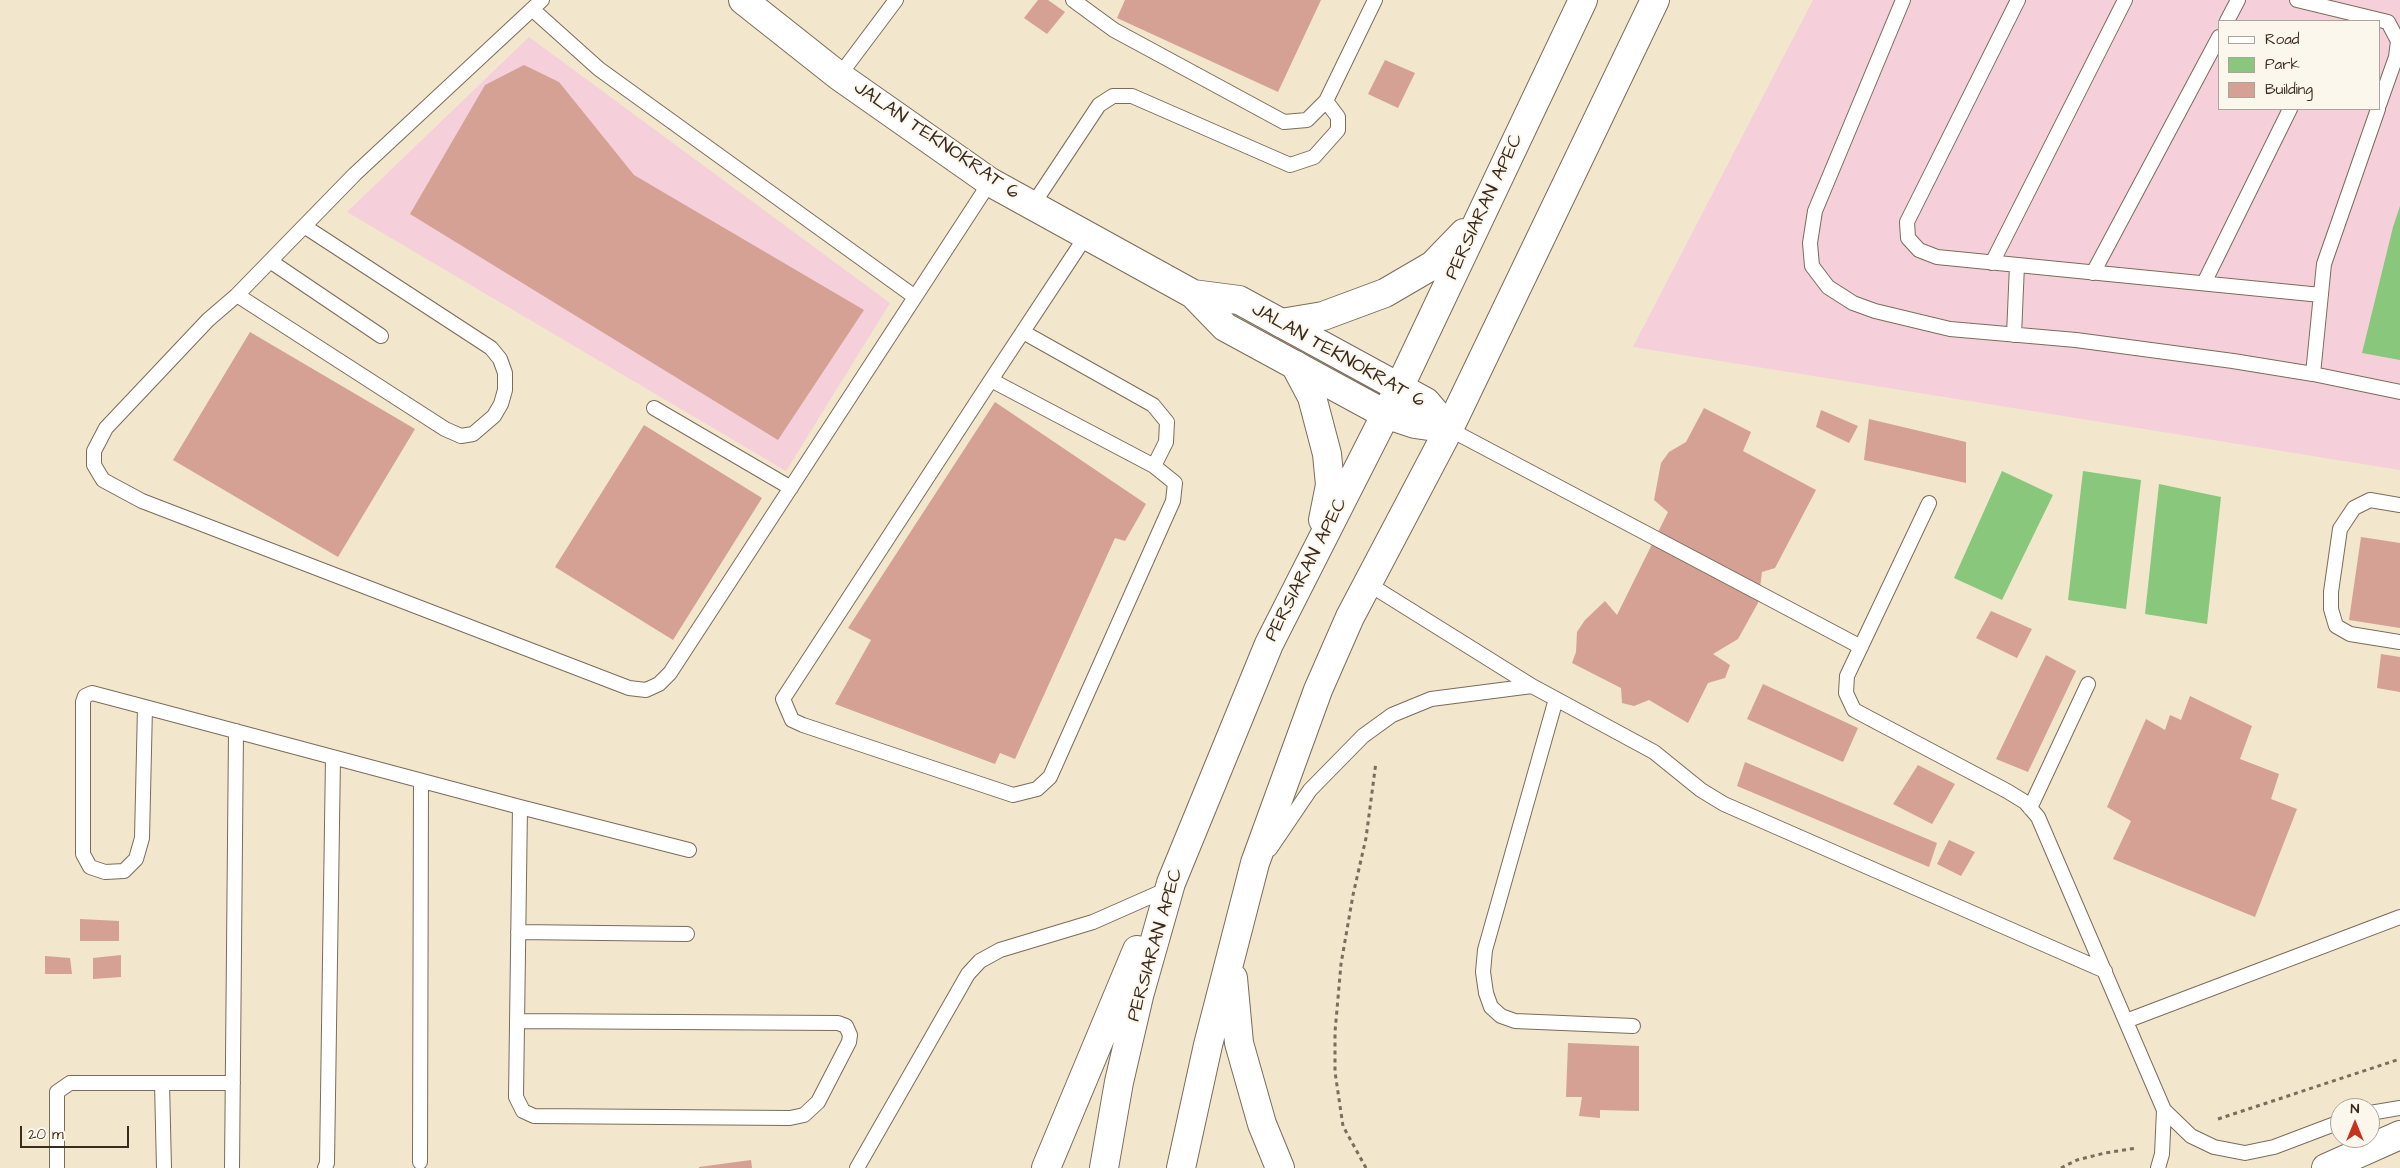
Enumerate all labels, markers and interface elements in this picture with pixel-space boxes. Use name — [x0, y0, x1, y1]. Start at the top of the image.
legend — [2218, 20, 2380, 110]
text: Road — [2265, 29, 2299, 50]
text: Park — [2265, 54, 2300, 75]
street label: JALAN TEKNOKRAT 6 — [849, 77, 1023, 205]
text: Building — [2265, 79, 2313, 100]
street label: PERSIARAN APEC — [1441, 130, 1529, 284]
street label: JALAN TEKNOKRAT 6 — [1247, 299, 1429, 413]
street label: PERSIARAN APEC — [1261, 494, 1353, 646]
street label: PERSIARAN APEC — [1123, 866, 1189, 1024]
north arrow — [2330, 1098, 2380, 1148]
text: N — [2351, 1099, 2359, 1119]
scale bar — [22, 1116, 131, 1148]
text: 20 m — [28, 1124, 64, 1145]

